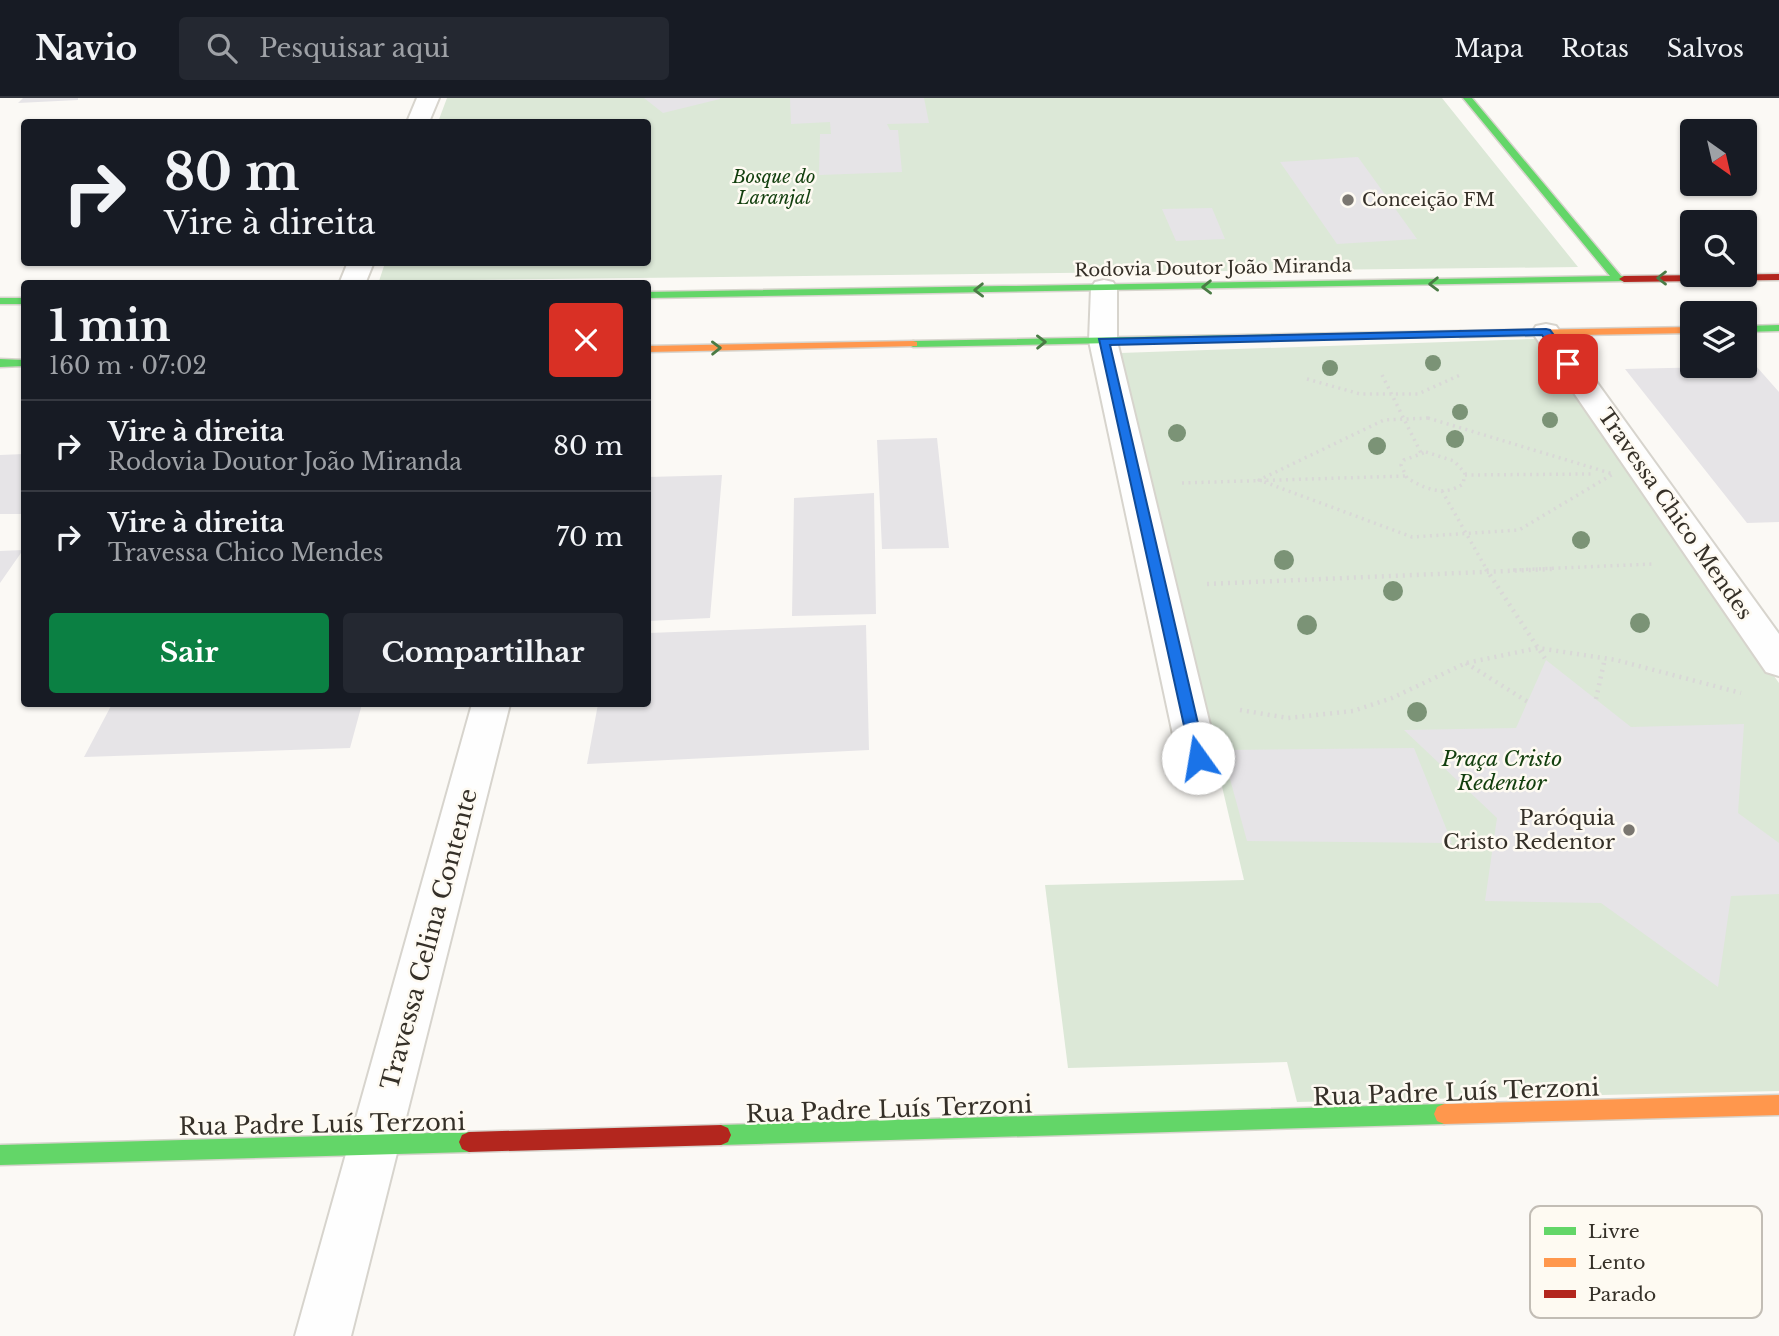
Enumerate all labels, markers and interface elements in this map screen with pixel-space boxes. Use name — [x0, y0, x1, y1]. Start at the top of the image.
search box — [179, 17, 669, 80]
text: Navio — [35, 28, 137, 69]
icon: search — [203, 29, 241, 67]
text: Pesquisar aqui — [259, 32, 449, 64]
text: Mapa — [1454, 34, 1523, 63]
text: Rotas — [1561, 34, 1629, 63]
text: Salvos — [1667, 34, 1744, 63]
north arrow — [1680, 119, 1757, 196]
map controls — [1680, 119, 1757, 378]
text: 80 m — [164, 142, 299, 203]
icon: right — [49, 147, 140, 238]
park label: Bosque do Laranjal — [731, 166, 816, 209]
place label: Conceição FM — [1362, 189, 1495, 211]
marker: Conceição FM — [1340, 192, 1356, 208]
text: Vire à direita — [164, 203, 375, 243]
button: search — [1680, 210, 1757, 287]
street label: Rodovia Doutor João Miranda — [1074, 255, 1352, 281]
one-way arrow — [1656, 270, 1667, 285]
one-way arrow — [1429, 276, 1439, 292]
one-way arrow — [1201, 279, 1212, 295]
one-way arrow — [974, 282, 984, 298]
text: 1 min — [49, 300, 171, 352]
button: layers — [1680, 301, 1757, 378]
button: close — [549, 303, 623, 377]
pin — [1538, 334, 1598, 394]
one-way arrow — [1036, 335, 1047, 350]
one-way arrow — [711, 340, 721, 356]
icon: arrive — [1549, 345, 1587, 383]
text: 160 m · 07:02 — [49, 352, 207, 380]
street label: Travessa Chico Mendes — [1592, 404, 1758, 624]
text: Vire à direita — [108, 416, 284, 448]
icon: right — [49, 427, 87, 465]
text: 80 m — [553, 430, 623, 462]
text: Rodovia Doutor João Miranda — [108, 448, 462, 476]
text: Vire à direita — [108, 507, 284, 539]
icon: right — [49, 518, 87, 556]
text: 70 m — [556, 521, 623, 553]
text: Travessa Chico Mendes — [108, 539, 384, 567]
button: Sair — [49, 613, 329, 693]
button: Compartilhar — [343, 613, 623, 693]
position arrow — [1161, 721, 1235, 795]
park label: Praça Cristo Redentor — [1441, 746, 1562, 796]
street label: Travessa Celina Contente — [375, 785, 483, 1093]
place label: Paróquia Cristo Redentor — [1443, 805, 1615, 855]
marker: Paróquia Cristo Redentor — [1621, 822, 1637, 838]
street label: Rua Padre Luís Terzoni — [1312, 1073, 1600, 1111]
street label: Rua Padre Luís Terzoni — [745, 1090, 1033, 1128]
street label: Rua Padre Luís Terzoni — [178, 1107, 466, 1141]
legend — [1530, 1206, 1762, 1318]
text: Livre — [1588, 1220, 1640, 1243]
text: Lento — [1588, 1251, 1645, 1274]
text: Parado — [1588, 1283, 1656, 1306]

